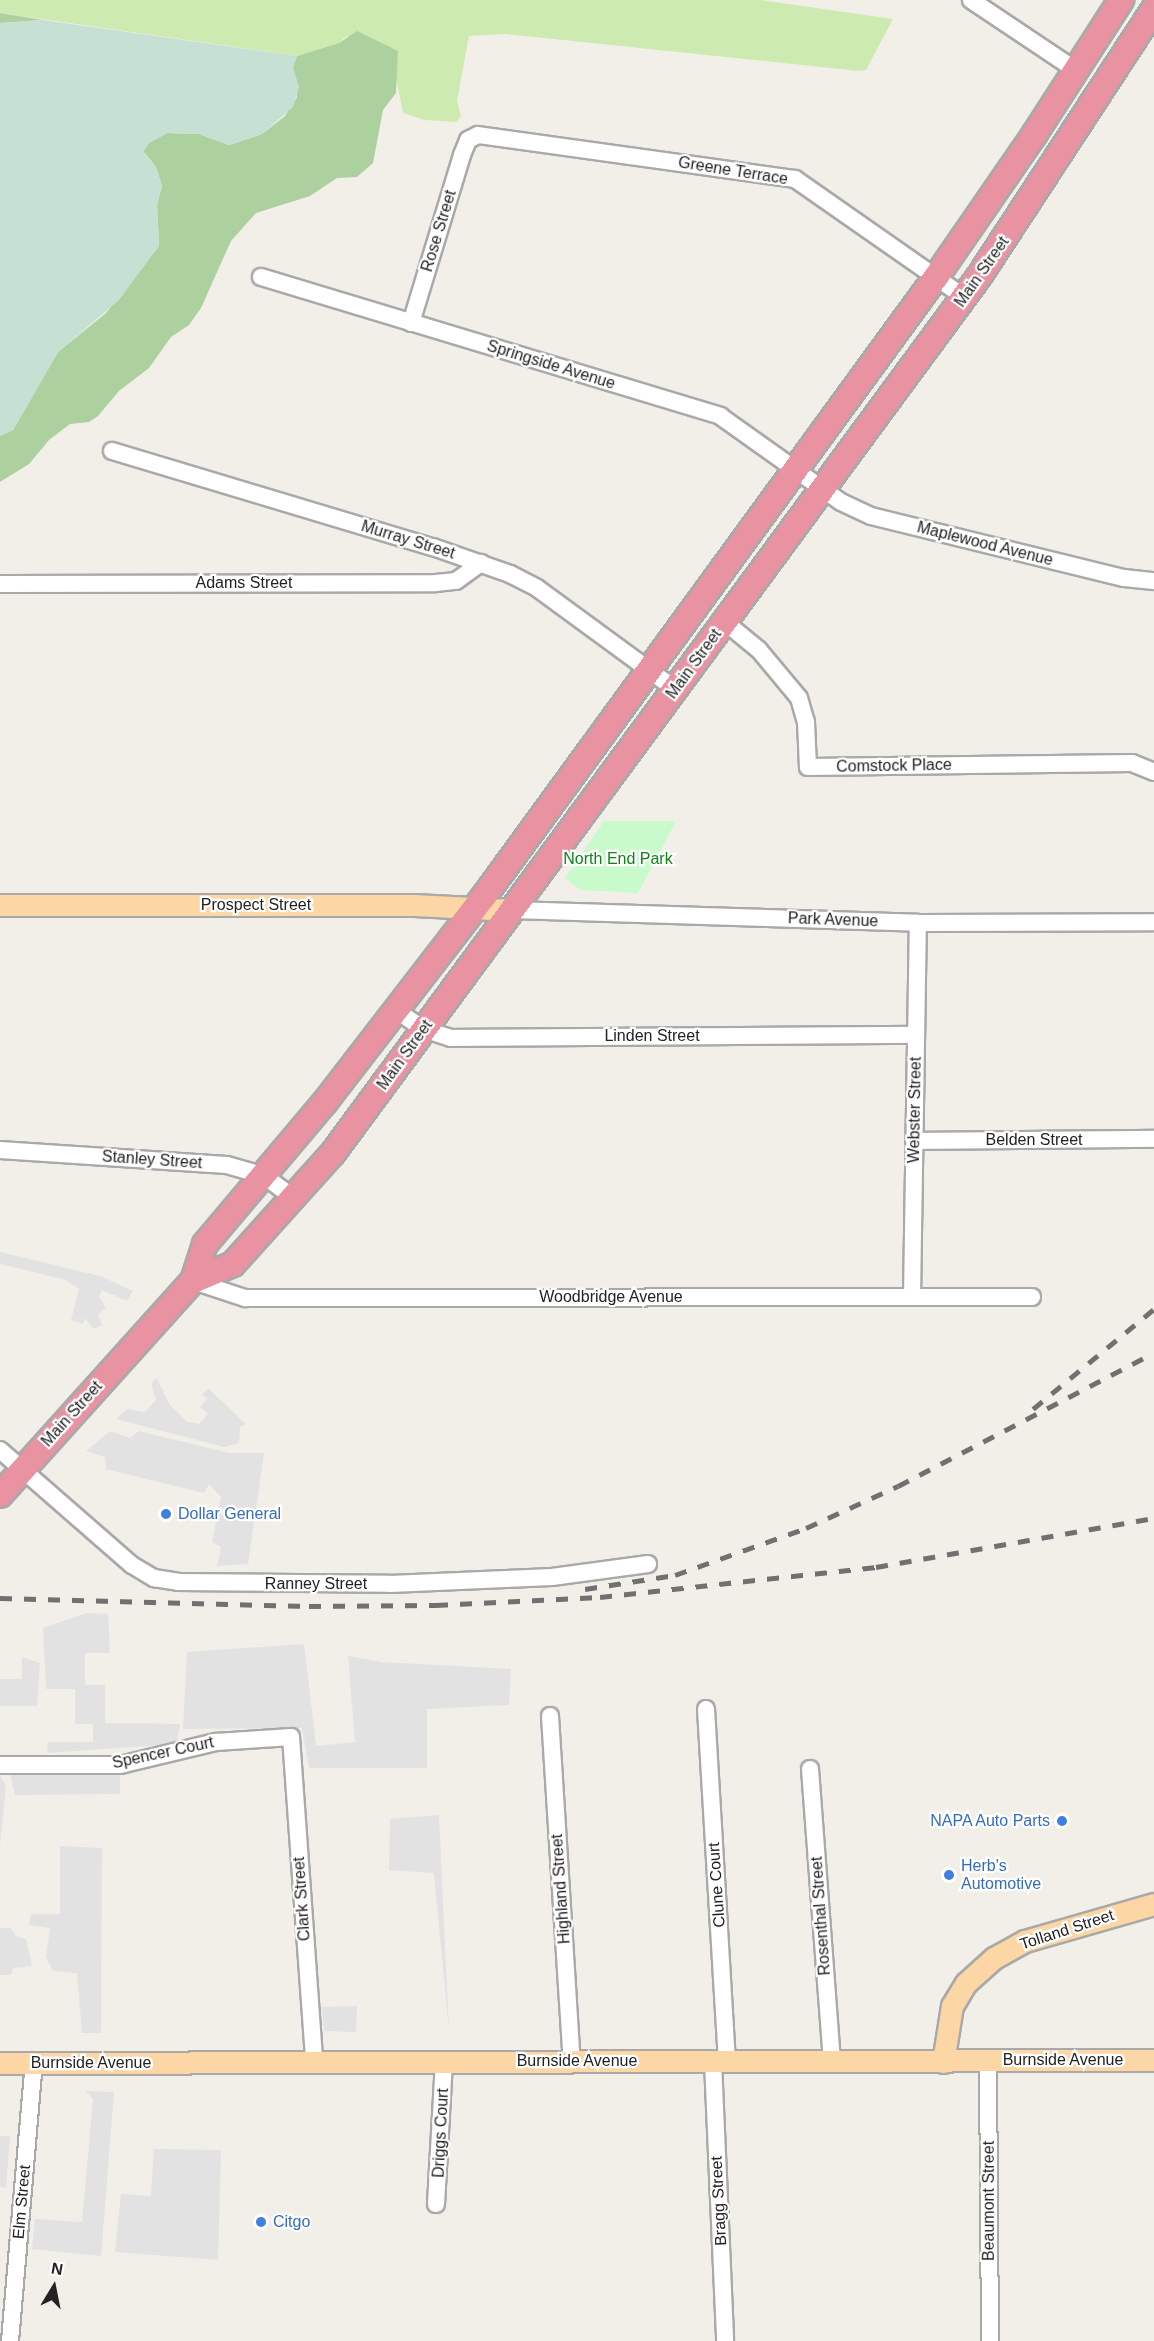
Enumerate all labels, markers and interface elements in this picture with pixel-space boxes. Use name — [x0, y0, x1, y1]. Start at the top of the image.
street label: Greene Terrace — [677, 153, 789, 189]
street label: Rose Street — [417, 188, 461, 274]
street label: Main Street — [951, 233, 1013, 311]
street label: Springside Avenue — [484, 336, 618, 394]
street label: Murray Street — [359, 517, 457, 563]
street label: Maplewood Avenue — [915, 518, 1055, 570]
street label: Adams Street — [196, 573, 292, 593]
street label: Main Street — [662, 625, 726, 703]
street label: Comstock Place — [836, 755, 952, 777]
park label: North End Park — [563, 849, 673, 869]
street label: Prospect Street — [201, 895, 311, 915]
street label: Park Avenue — [787, 909, 879, 931]
street label: Main Street — [373, 1016, 437, 1094]
street label: Linden Street — [604, 1026, 700, 1046]
street label: Webster Street — [904, 1057, 926, 1163]
street label: Belden Street — [986, 1130, 1082, 1150]
street label: Stanley Street — [101, 1147, 203, 1173]
street label: Woodbridge Avenue — [539, 1287, 683, 1307]
street label: Main Street — [37, 1377, 107, 1451]
place label: Dollar General — [178, 1504, 281, 1524]
marker: Dollar General — [159, 1507, 173, 1521]
street label: Ranney Street — [265, 1574, 367, 1594]
street label: Spencer Court — [111, 1733, 215, 1773]
place label: NAPA Auto Parts — [928, 1811, 1050, 1831]
marker: NAPA Auto Parts — [1055, 1814, 1069, 1828]
street label: Highland Street — [548, 1833, 574, 1945]
street label: Clune Court — [704, 1842, 730, 1928]
street label: Clark Street — [289, 1856, 315, 1942]
street label: Rosenthal Street — [807, 1856, 835, 1976]
place label: Herb's Automotive — [961, 1856, 1041, 1894]
marker: Herb's Automotive — [942, 1868, 956, 1882]
street label: Tolland Street — [1018, 1906, 1116, 1954]
street label: Burnside Avenue — [1002, 2050, 1124, 2070]
street label: Burnside Avenue — [516, 2051, 638, 2071]
street label: Burnside Avenue — [30, 2053, 152, 2073]
street label: Driggs Court — [429, 2088, 453, 2178]
street label: Beaumont Street — [979, 2141, 999, 2261]
street label: Bragg Street — [707, 2156, 731, 2246]
street label: Elm Street — [9, 2164, 35, 2240]
place label: Citgo — [273, 2212, 310, 2232]
marker: Citgo — [254, 2215, 268, 2229]
north arrow — [24, 2257, 84, 2317]
text: N — [50, 2259, 64, 2278]

